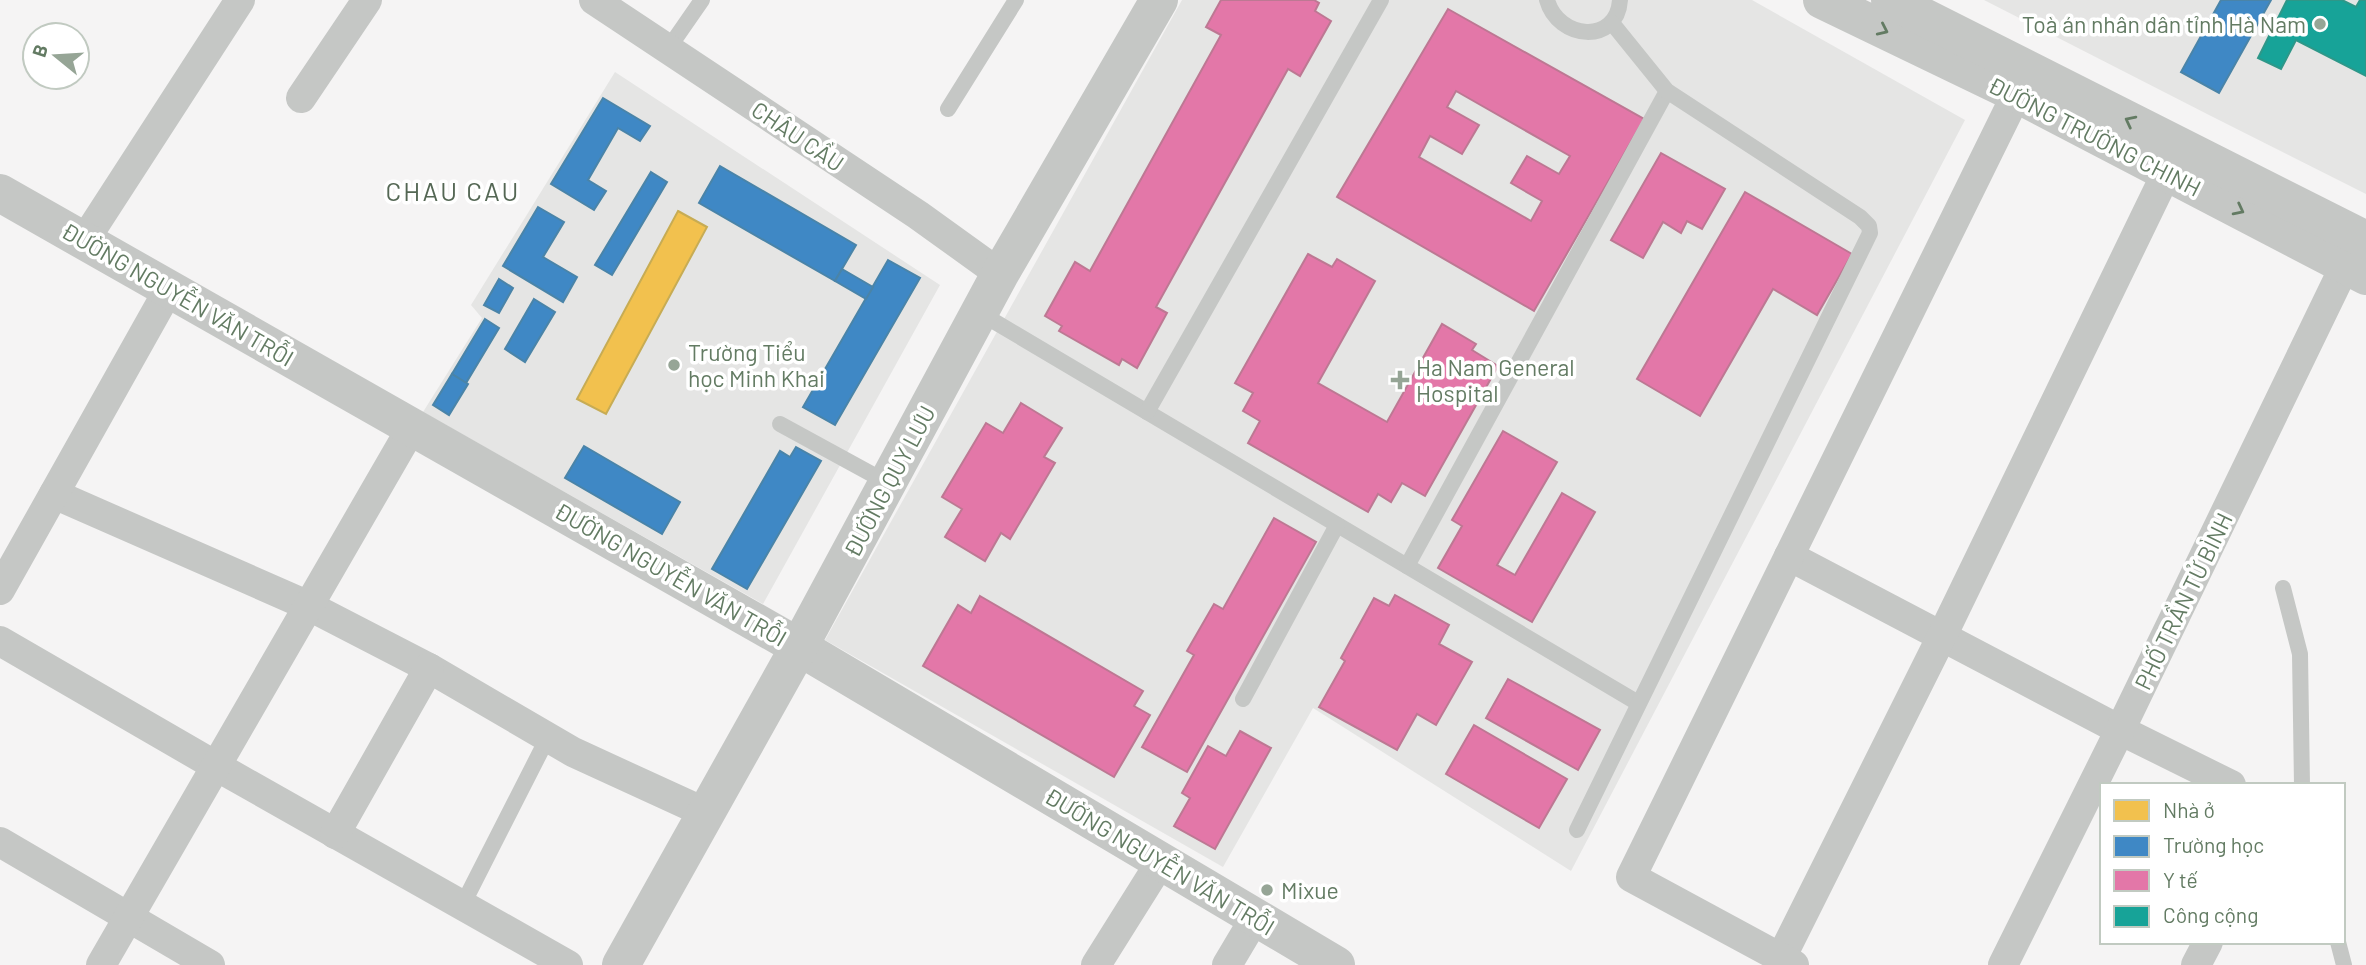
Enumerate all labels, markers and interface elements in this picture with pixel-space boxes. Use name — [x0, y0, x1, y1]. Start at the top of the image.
place label: Toà án nhân dân tỉnh Hà Nam — [2022, 10, 2306, 38]
marker: Toà án nhân dân tỉnh Hà Nam — [2312, 16, 2328, 32]
north arrow — [21, 21, 91, 91]
one-way arrow — [1876, 22, 1888, 36]
text: B — [27, 41, 52, 60]
street label: ĐƯỜNG TRƯỜNG CHINH — [1984, 70, 2206, 202]
street label: CHÂU CẦU — [747, 94, 850, 177]
one-way arrow — [2125, 116, 2137, 130]
district label: CHAU CAU — [386, 175, 520, 206]
one-way arrow — [2232, 201, 2244, 215]
street label: ĐƯỜNG NGUYỄN VĂN TRỖI — [57, 214, 300, 372]
place label: Trường Tiểu học Minh Khai — [688, 338, 825, 392]
place label: Ha Nam General Hospital — [1416, 353, 1575, 407]
marker: Trường Tiểu học Minh Khai — [666, 357, 682, 373]
marker: Ha Nam General Hospital — [1390, 370, 1410, 390]
street label: ĐƯỜNG QUY LƯU — [837, 400, 941, 562]
street label: ĐƯỜNG NGUYỄN VĂN TRỖI — [550, 494, 793, 652]
street label: PHỐ TRẦN TỬ BÌNH — [2127, 508, 2238, 694]
street label: ĐƯỜNG NGUYỄN VĂN TRỖI — [1040, 780, 1281, 941]
legend — [2100, 783, 2345, 944]
text: Nhà ở — [2163, 797, 2215, 822]
text: Trường học — [2163, 832, 2264, 857]
text: Y tế — [2163, 867, 2198, 892]
place label: Mixue — [1281, 876, 1339, 904]
marker: Mixue — [1259, 882, 1275, 898]
text: Công cộng — [2163, 902, 2258, 927]

